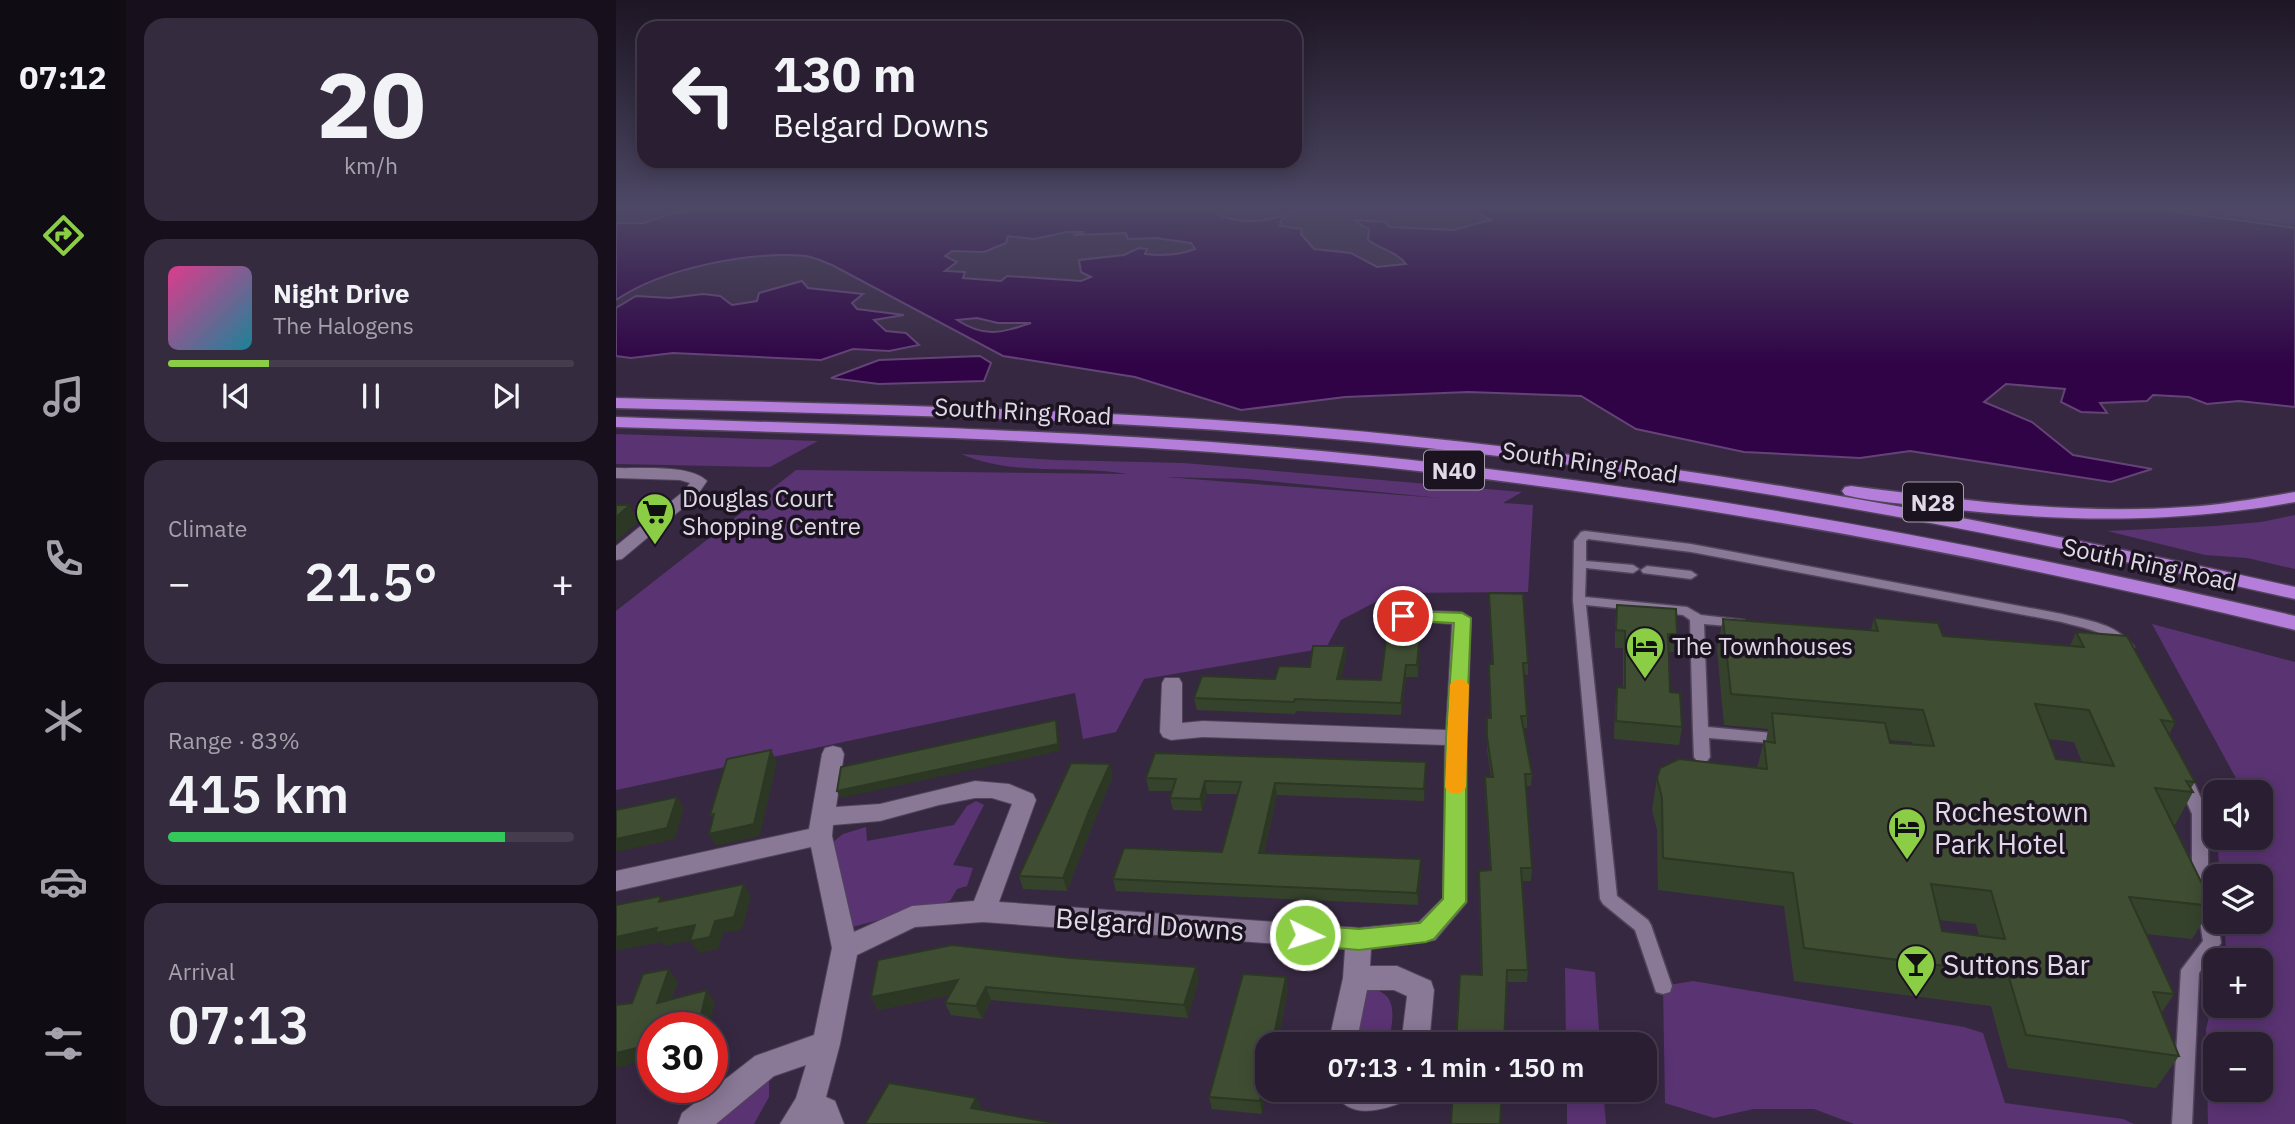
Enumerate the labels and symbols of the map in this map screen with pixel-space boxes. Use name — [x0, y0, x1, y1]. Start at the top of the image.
street label: South Ring Road — [934, 390, 1112, 432]
street label: South Ring Road — [1500, 434, 1680, 490]
road number: N40 — [1424, 450, 1484, 490]
place label: Douglas Court Shopping Centre — [682, 482, 861, 542]
road number: N28 — [1903, 482, 1963, 522]
supermarket icon: Douglas Court Shopping Centre — [634, 491, 676, 546]
street label: South Ring Road — [2060, 530, 2240, 598]
pin — [1373, 586, 1433, 646]
hotel icon: The Townhouses — [1624, 625, 1666, 680]
place label: The Townhouses — [1672, 630, 1853, 662]
place label: Rochestown Park Hotel — [1934, 793, 2089, 862]
hotel icon: Rochestown Park Hotel — [1886, 806, 1928, 861]
position arrow — [1268, 898, 1342, 972]
street label: Belgard Downs — [1054, 899, 1246, 949]
bar icon: Suttons Bar — [1895, 943, 1937, 998]
place label: Suttons Bar — [1943, 946, 2090, 983]
speed limit sign: 30 — [637, 1012, 728, 1103]

